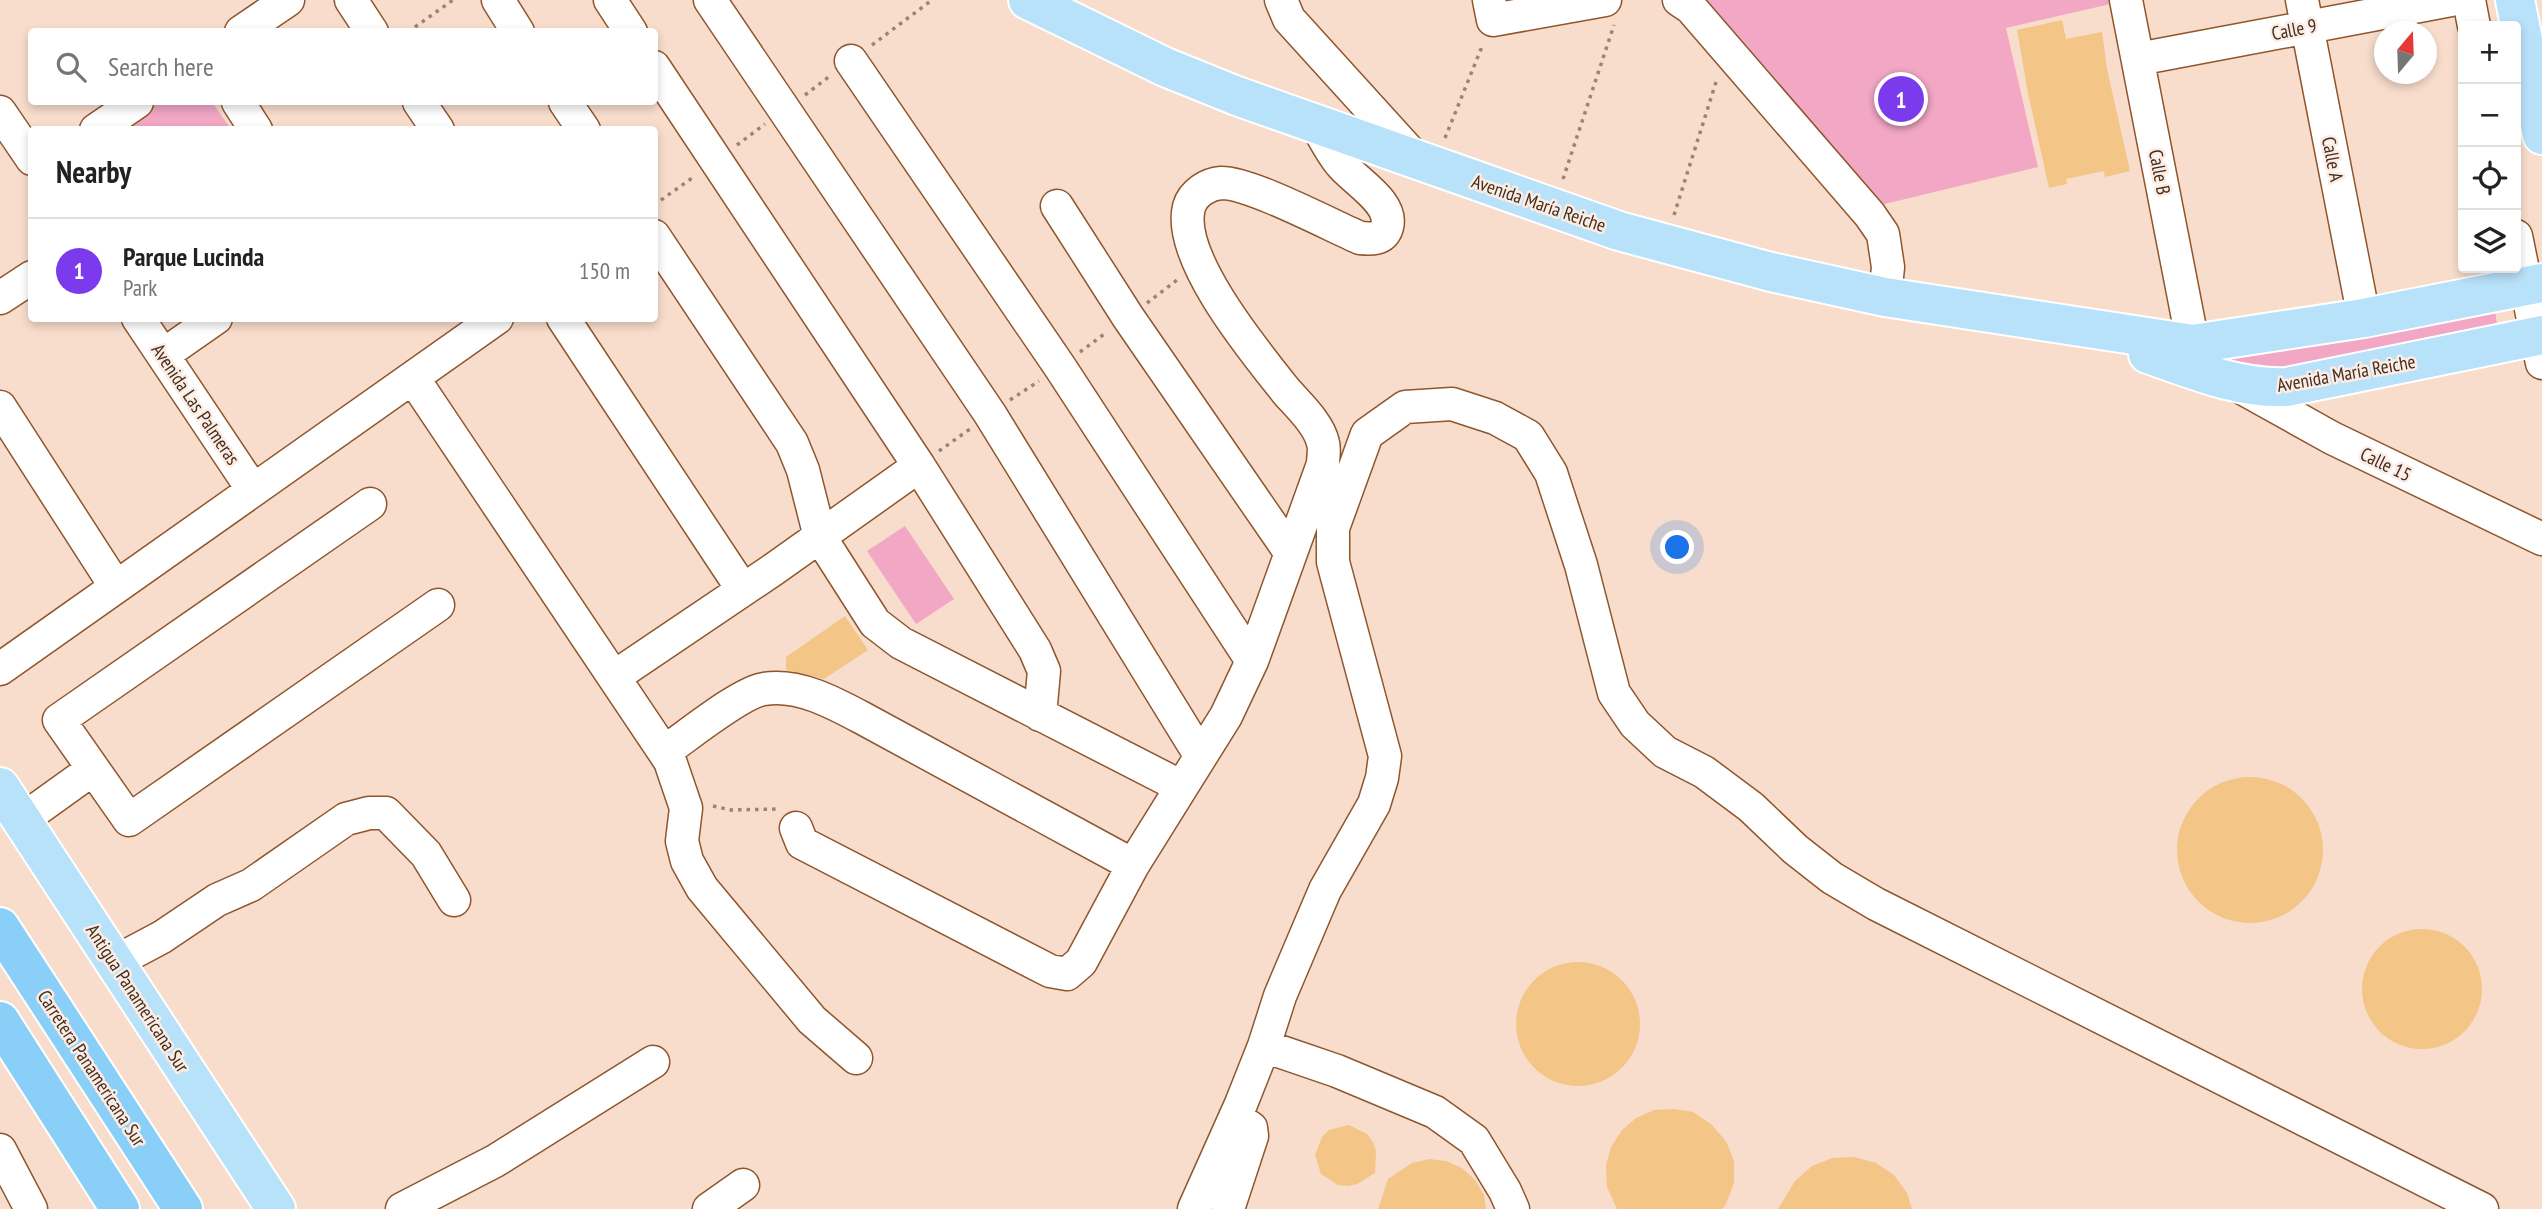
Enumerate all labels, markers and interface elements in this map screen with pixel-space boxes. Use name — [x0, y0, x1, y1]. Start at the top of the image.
street label: Calle 9 — [2269, 13, 2319, 45]
north arrow — [2374, 21, 2437, 84]
map controls — [2458, 21, 2521, 273]
button: + — [2458, 21, 2521, 84]
search box — [28, 28, 658, 105]
icon: search — [52, 48, 90, 86]
text: Search here — [108, 50, 214, 83]
pin: 1 — [1878, 73, 1924, 125]
button: − — [2458, 84, 2521, 147]
street label: Calle A — [2317, 134, 2349, 184]
street label: Calle B — [2144, 147, 2176, 197]
button: locate — [2458, 147, 2521, 210]
text: Nearby — [56, 152, 131, 191]
street label: Avenida María Reiche — [1469, 169, 1609, 237]
button: layers — [2458, 210, 2521, 273]
text: Parque Lucinda — [123, 240, 264, 273]
text: 1 — [74, 256, 85, 285]
text: 150 m — [579, 256, 630, 285]
text: Park — [123, 273, 157, 302]
street label: Avenida Las Palmeras — [147, 339, 245, 469]
street label: Avenida María Reiche — [2275, 349, 2417, 397]
street label: Calle 15 — [2357, 441, 2415, 487]
your location — [1660, 530, 1694, 564]
street label: Antigua Panamericana Sur — [81, 919, 195, 1077]
street label: Carretera Panamericana Sur — [33, 986, 152, 1151]

